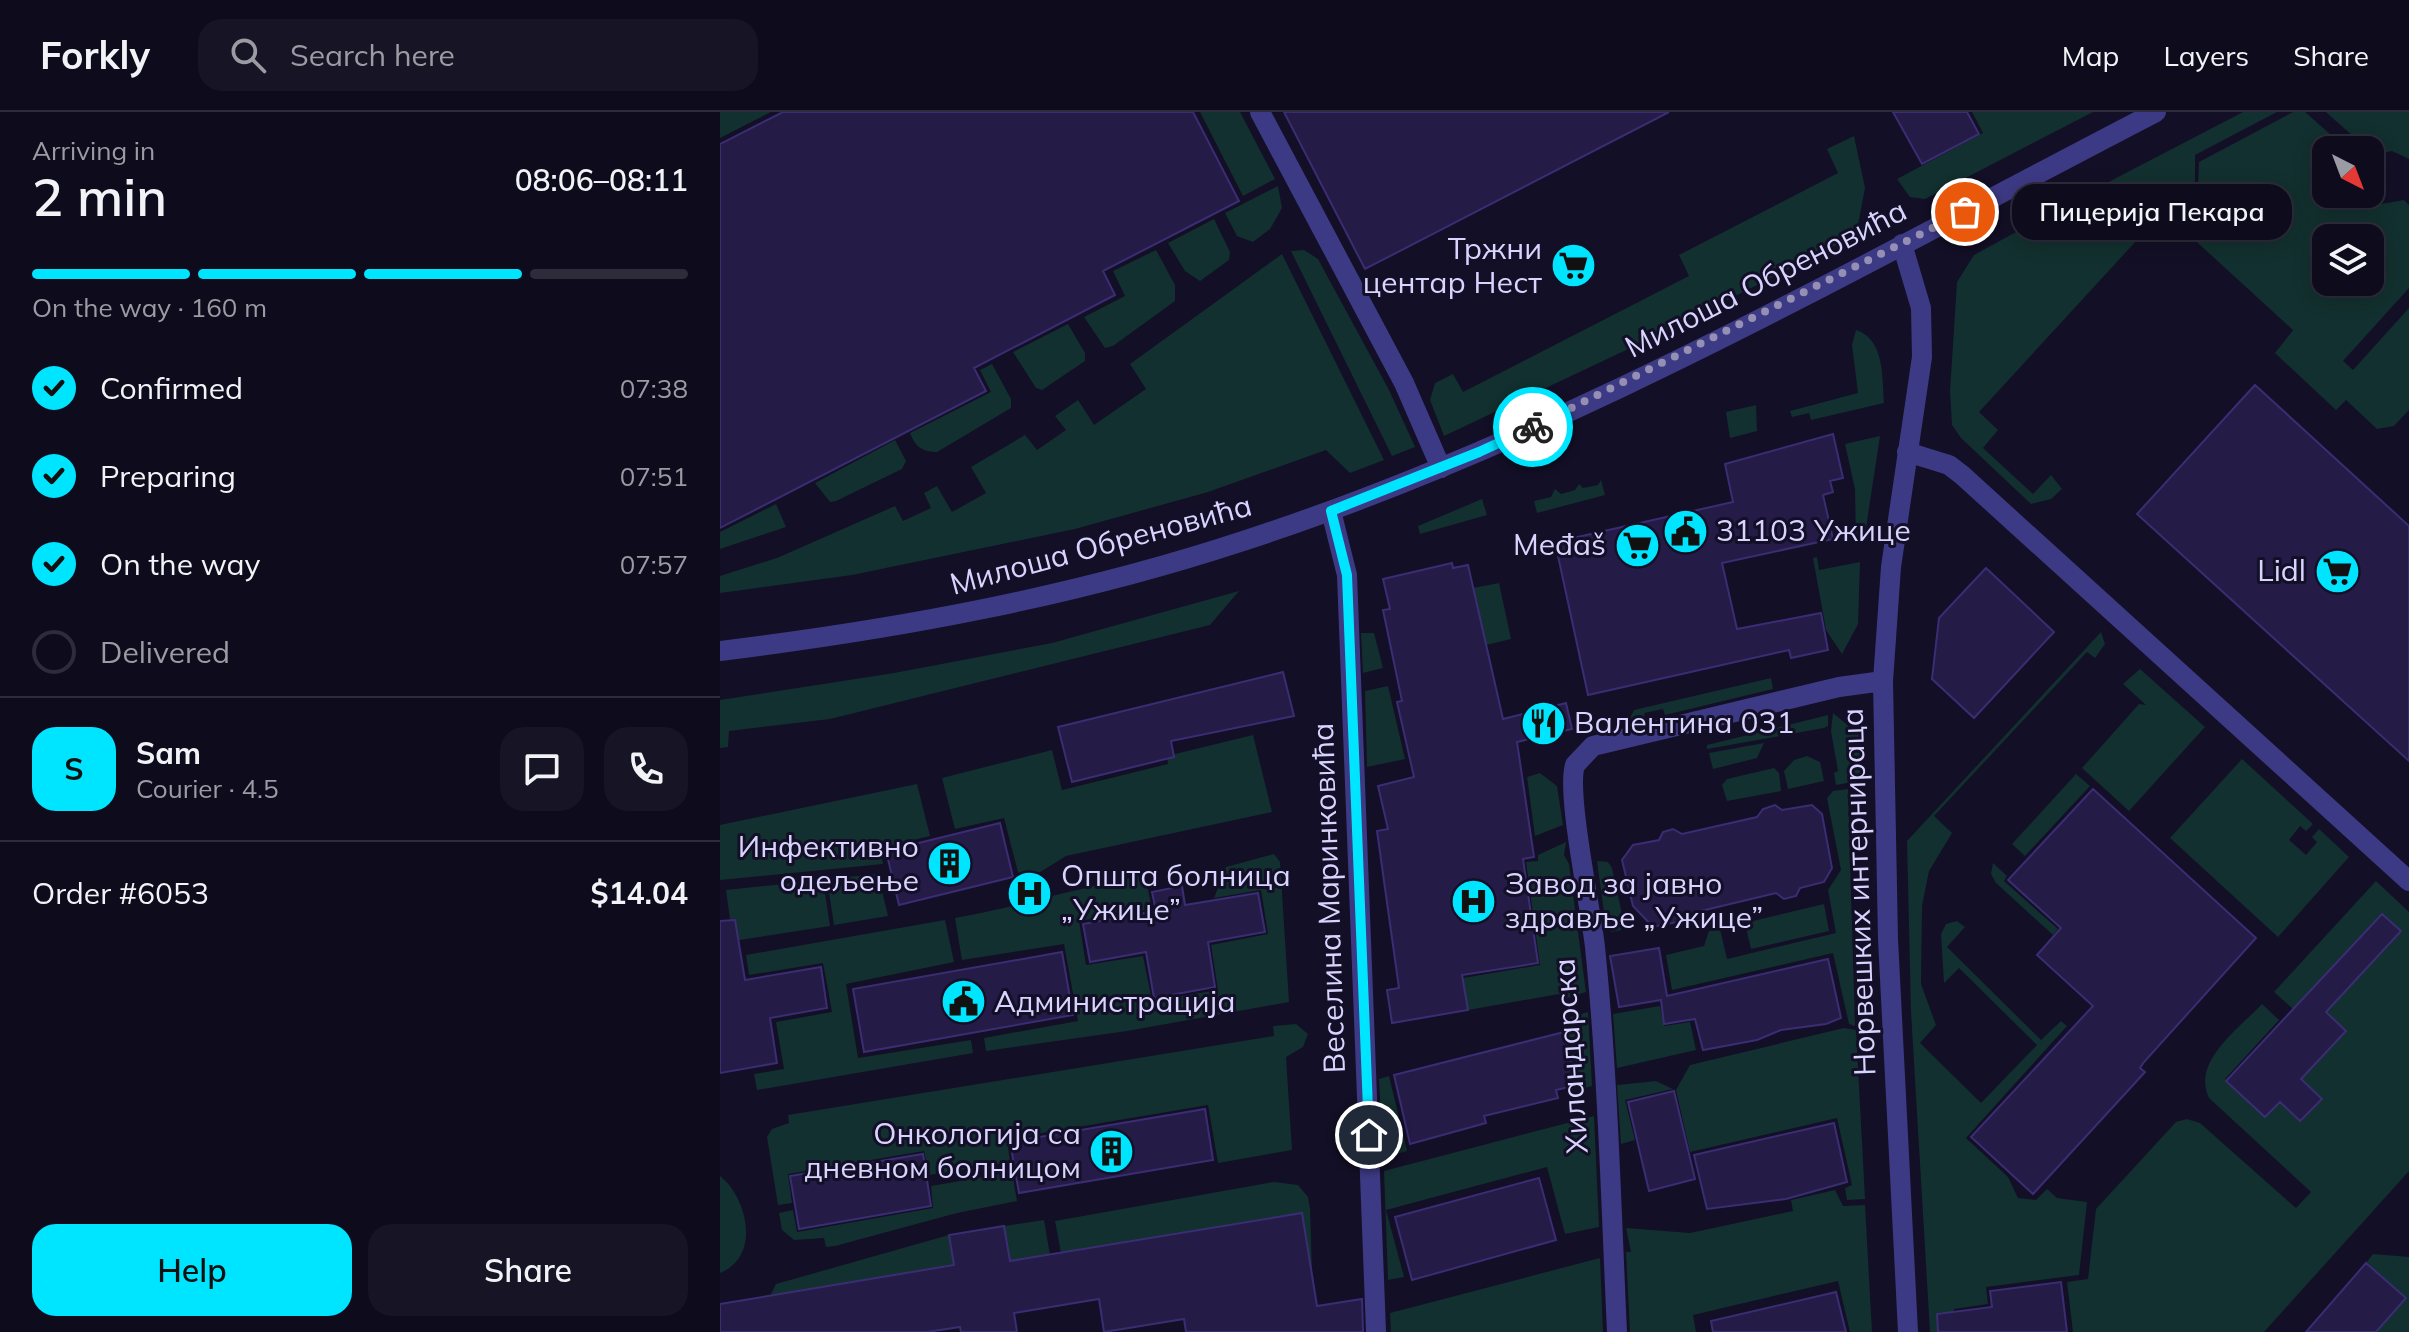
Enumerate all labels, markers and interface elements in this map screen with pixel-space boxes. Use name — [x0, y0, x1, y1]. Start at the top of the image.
search box — [198, 19, 758, 91]
text: Forkly — [40, 31, 150, 79]
icon: search — [226, 33, 270, 77]
text: Search here — [290, 36, 455, 74]
text: Map — [2062, 38, 2119, 73]
text: Layers — [2163, 38, 2249, 73]
text: Share — [2293, 38, 2369, 73]
text: Arriving in — [32, 134, 155, 167]
north arrow — [2312, 136, 2384, 208]
map controls — [2312, 136, 2384, 296]
text: 08:06–08:11 — [515, 161, 688, 199]
text: 2 min — [32, 164, 167, 229]
pin — [1931, 178, 1999, 246]
callout: Пицерија Пекара — [2013, 184, 2293, 240]
icon: bag — [1943, 190, 1987, 234]
street label: Милоша Обреновића — [1618, 191, 1913, 366]
text: Пицерија Пекара — [2039, 195, 2265, 228]
button: layers — [2312, 224, 2384, 296]
place label: Тржни центар Нест — [1363, 229, 1542, 301]
supermarket icon: Тржни центар Нест — [1549, 242, 1597, 290]
text: On the way · 160 m — [32, 291, 267, 324]
icon: check — [32, 366, 76, 410]
text: Confirmed — [100, 369, 243, 407]
text: 07:38 — [620, 372, 688, 405]
courier — [1493, 387, 1573, 467]
icon: bike — [1511, 405, 1555, 449]
icon: check — [32, 454, 76, 498]
text: Preparing — [100, 457, 236, 495]
text: 07:51 — [620, 460, 688, 493]
street label: Милоша Обреновића — [946, 485, 1256, 603]
public building icon: 31103 Ужице — [1661, 507, 1709, 555]
place label: 31103 Ужице — [1716, 511, 1911, 549]
supermarket icon: Međaš — [1613, 521, 1661, 569]
place label: Međaš — [1513, 525, 1606, 563]
icon: check — [32, 542, 76, 586]
text: On the way — [100, 545, 260, 583]
supermarket icon: Lidl — [2313, 547, 2361, 595]
text: 07:57 — [620, 548, 688, 581]
place label: Lidl — [2257, 551, 2306, 589]
text: Delivered — [100, 633, 230, 671]
restaurant icon: Валентина 031 — [1519, 699, 1567, 747]
place label: Валентина 031 — [1574, 703, 1794, 741]
street label: Норвешких интернираца — [1833, 707, 1883, 1077]
street label: Веселина Маринковића — [1303, 722, 1353, 1074]
button: chat — [500, 727, 584, 811]
button: phone — [604, 727, 688, 811]
text: Sam — [136, 734, 201, 772]
text: S — [64, 750, 84, 788]
text: Courier · 4.5 — [136, 772, 279, 805]
place label: Инфективно одељење — [738, 827, 919, 899]
building icon: Инфективно одељење — [926, 840, 974, 888]
place label: Општа болница „Ужице” — [1061, 856, 1291, 928]
place label: Завод за јавно здравље „Ужице” — [1505, 864, 1763, 936]
hospital icon: Општа болница „Ужице” — [1006, 869, 1054, 917]
text: Order #6053 — [32, 874, 209, 912]
text: $14.04 — [591, 874, 688, 912]
hospital icon: Завод за јавно здравље „Ужице” — [1450, 877, 1498, 925]
street label: Хиландарска — [1544, 957, 1596, 1155]
public building icon: Администрација — [939, 978, 987, 1026]
place label: Администрација — [994, 982, 1235, 1020]
pin — [1335, 1101, 1403, 1169]
icon: home — [1347, 1113, 1391, 1157]
place label: Онкологија са дневном болницом — [804, 1114, 1081, 1186]
building icon: Онкологија са дневном болницом — [1088, 1127, 1136, 1175]
button: Help — [32, 1224, 352, 1316]
button: Share — [368, 1224, 688, 1316]

